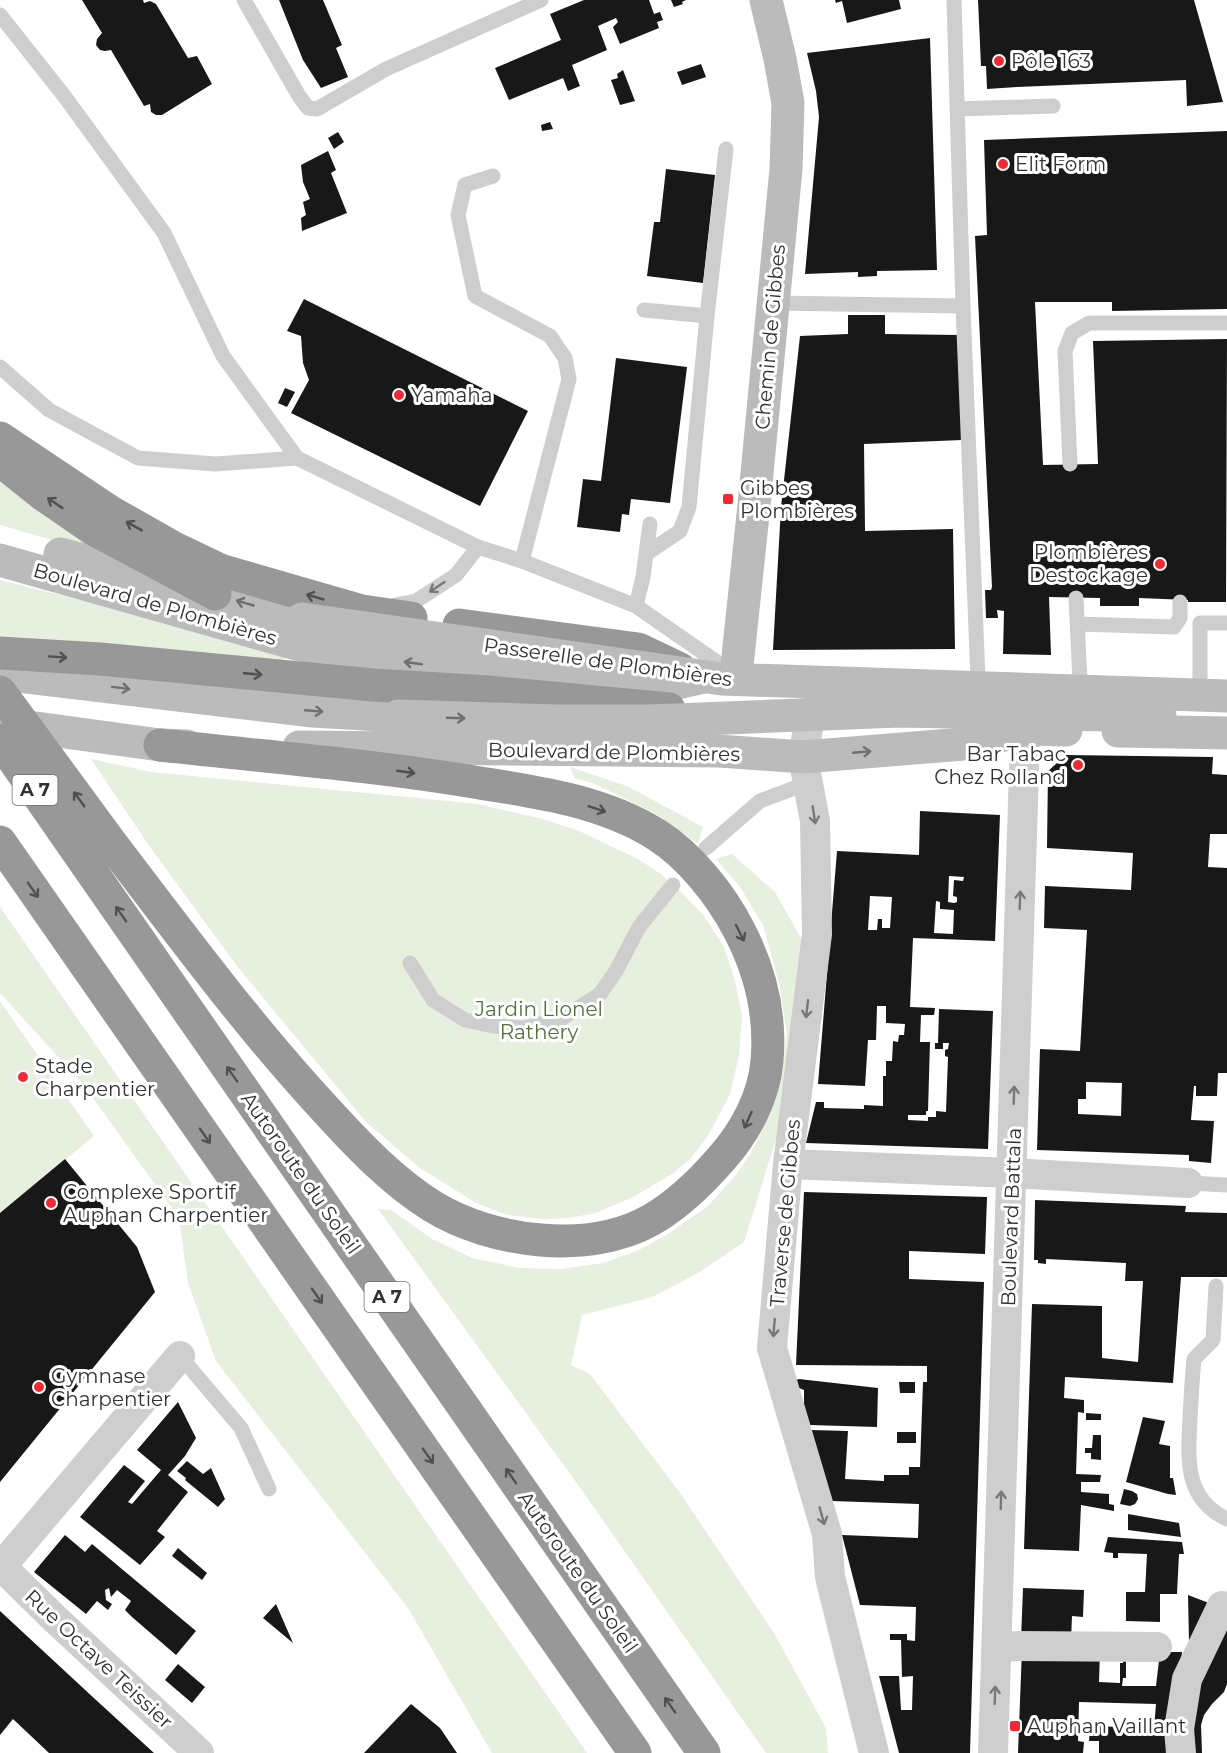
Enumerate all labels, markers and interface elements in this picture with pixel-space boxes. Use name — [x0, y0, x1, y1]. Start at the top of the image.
place label: Pôle 163 — [1011, 49, 1091, 73]
marker: Pôle 163 — [992, 54, 1006, 68]
place label: Elit Form — [1015, 152, 1106, 176]
marker: Elit Form — [996, 157, 1010, 171]
street label: Chemin de Gibbes — [750, 243, 790, 431]
place label: Yamaha — [411, 383, 493, 407]
marker: Yamaha — [392, 388, 406, 402]
place label: Gibbes Plombières — [740, 476, 854, 523]
marker: Gibbes Plombières — [721, 492, 735, 506]
one-way arrow — [46, 496, 63, 509]
one-way arrow — [126, 519, 143, 531]
place label: Plombières Destockage — [1029, 540, 1148, 587]
marker: Plombières Destockage — [1153, 557, 1167, 571]
street label: Boulevard de Plombières — [31, 558, 280, 650]
one-way arrow — [429, 582, 446, 594]
one-way arrow — [306, 591, 325, 602]
one-way arrow — [236, 597, 255, 608]
street label: Passerelle de Plombières — [482, 633, 734, 691]
one-way arrow — [48, 651, 68, 662]
one-way arrow — [403, 658, 423, 669]
one-way arrow — [242, 669, 262, 680]
one-way arrow — [110, 683, 130, 694]
one-way arrow — [304, 706, 324, 717]
one-way arrow — [445, 712, 465, 724]
street label: Boulevard de Plombières — [488, 738, 740, 766]
place label: Bar Tabac Chez Rolland — [934, 742, 1066, 789]
one-way arrow — [851, 747, 871, 758]
marker: Bar Tabac Chez Rolland — [1071, 758, 1085, 772]
one-way arrow — [396, 766, 416, 777]
road number: A 7 — [12, 775, 57, 805]
one-way arrow — [73, 792, 85, 808]
one-way arrow — [587, 804, 606, 815]
one-way arrow — [808, 804, 819, 824]
one-way arrow — [27, 882, 39, 898]
one-way arrow — [1014, 890, 1025, 910]
one-way arrow — [115, 906, 127, 923]
one-way arrow — [735, 923, 746, 941]
park label: Jardin Lionel Rathery — [474, 997, 603, 1044]
one-way arrow — [802, 999, 813, 1018]
place label: Stade Charpentier — [35, 1054, 155, 1101]
one-way arrow — [226, 1067, 238, 1083]
marker: Stade Charpentier — [16, 1070, 30, 1084]
one-way arrow — [1009, 1085, 1020, 1105]
street label: Autoroute du Soleil — [236, 1087, 366, 1259]
one-way arrow — [742, 1110, 753, 1128]
street label: Traverse de Gibbes — [765, 1118, 805, 1308]
street label: Boulevard Battala — [996, 1127, 1026, 1307]
one-way arrow — [199, 1128, 211, 1144]
place label: Complexe Sportif Auphan Charpentier — [63, 1180, 268, 1227]
marker: Complexe Sportif Auphan Charpentier — [44, 1196, 58, 1210]
road number: A 7 — [364, 1282, 410, 1312]
one-way arrow — [311, 1288, 323, 1304]
one-way arrow — [768, 1318, 779, 1338]
place label: Gymnase Charpentier — [51, 1364, 171, 1411]
marker: Gymnase Charpentier — [32, 1380, 46, 1394]
one-way arrow — [422, 1448, 434, 1464]
one-way arrow — [505, 1468, 517, 1484]
street label: Autoroute du Soleil — [513, 1486, 643, 1658]
one-way arrow — [996, 1490, 1007, 1510]
one-way arrow — [817, 1506, 828, 1525]
street label: Rue Octave Teissier — [20, 1584, 178, 1734]
one-way arrow — [989, 1685, 1001, 1705]
one-way arrow — [664, 1697, 676, 1714]
place label: Auphan Vaillant — [1027, 1714, 1186, 1738]
marker: Auphan Vaillant — [1008, 1719, 1022, 1733]

